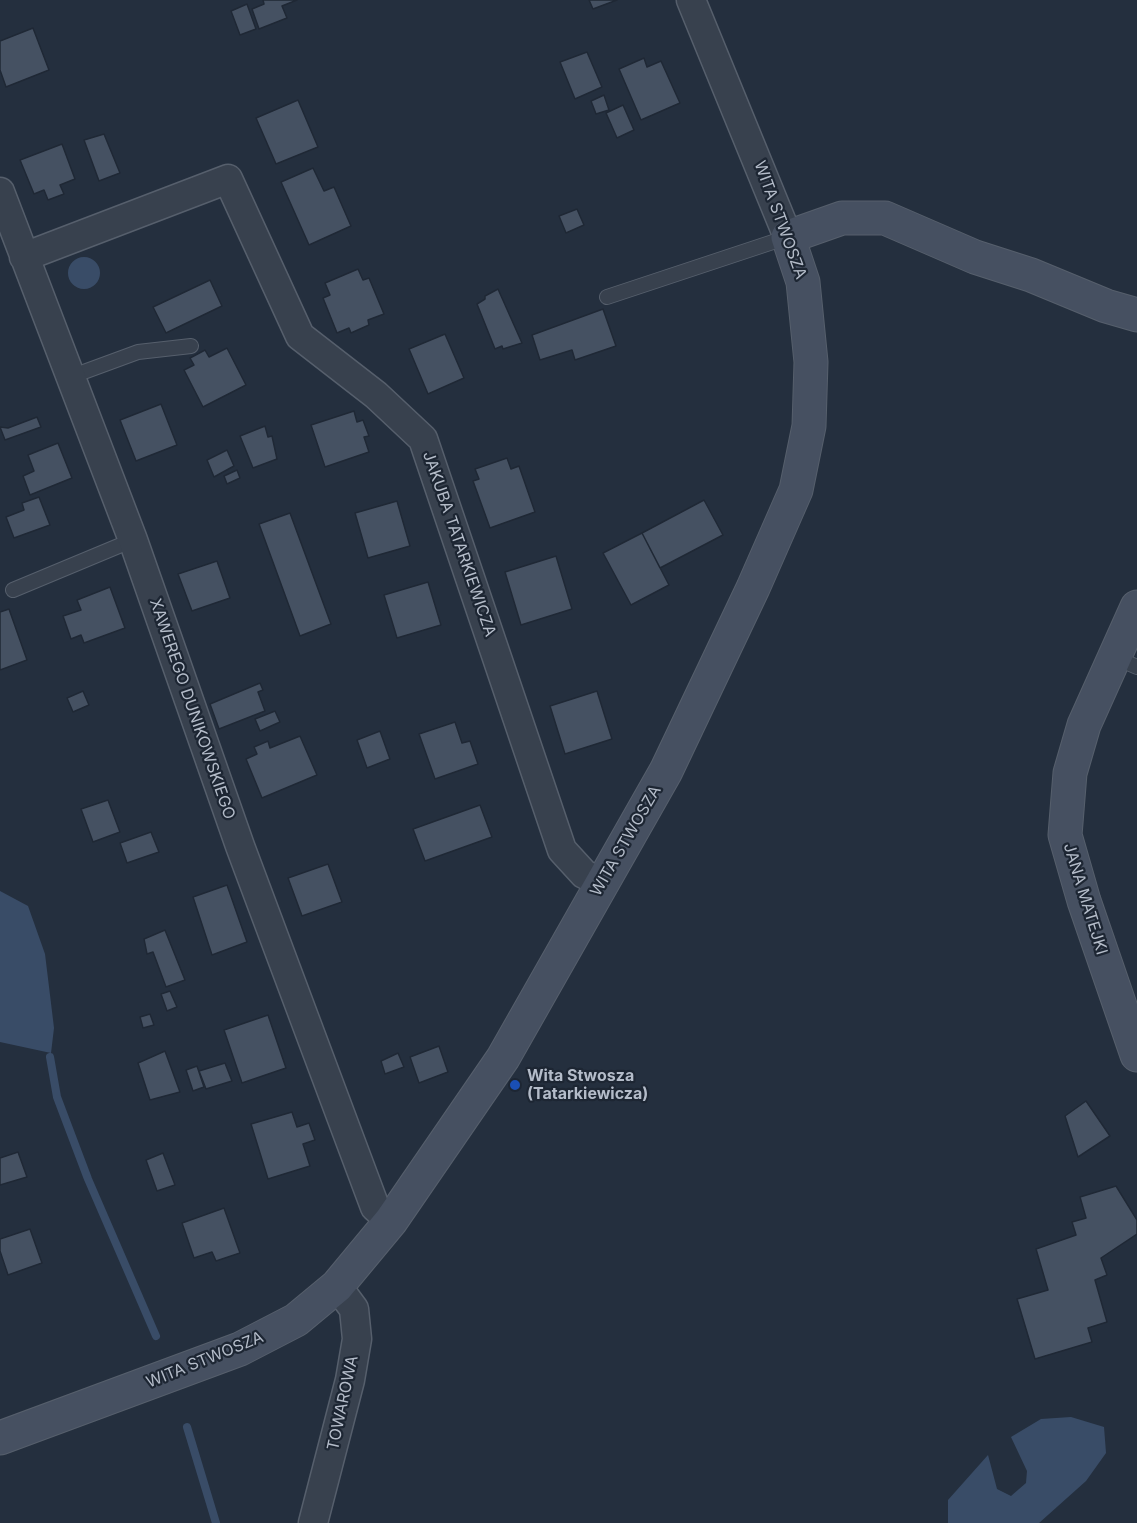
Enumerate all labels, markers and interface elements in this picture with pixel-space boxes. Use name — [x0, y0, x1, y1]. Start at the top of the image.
street label: WITA STWOSZA — [750, 158, 810, 282]
street label: JAKUBA TATARKIEWICZA — [418, 449, 500, 639]
street label: XAWEREGO DUNIKOWSKIEGO — [145, 596, 239, 822]
street label: WITA STWOSZA — [587, 782, 665, 900]
street label: JANA MATEJKI — [1059, 841, 1111, 957]
place label: Wita Stwosza (Tatarkiewicza) — [527, 1066, 648, 1104]
marker: Wita Stwosza (Tatarkiewicza) — [508, 1078, 522, 1092]
street label: WITA STWOSZA — [144, 1328, 266, 1392]
street label: TOWAROWA — [324, 1354, 362, 1452]

